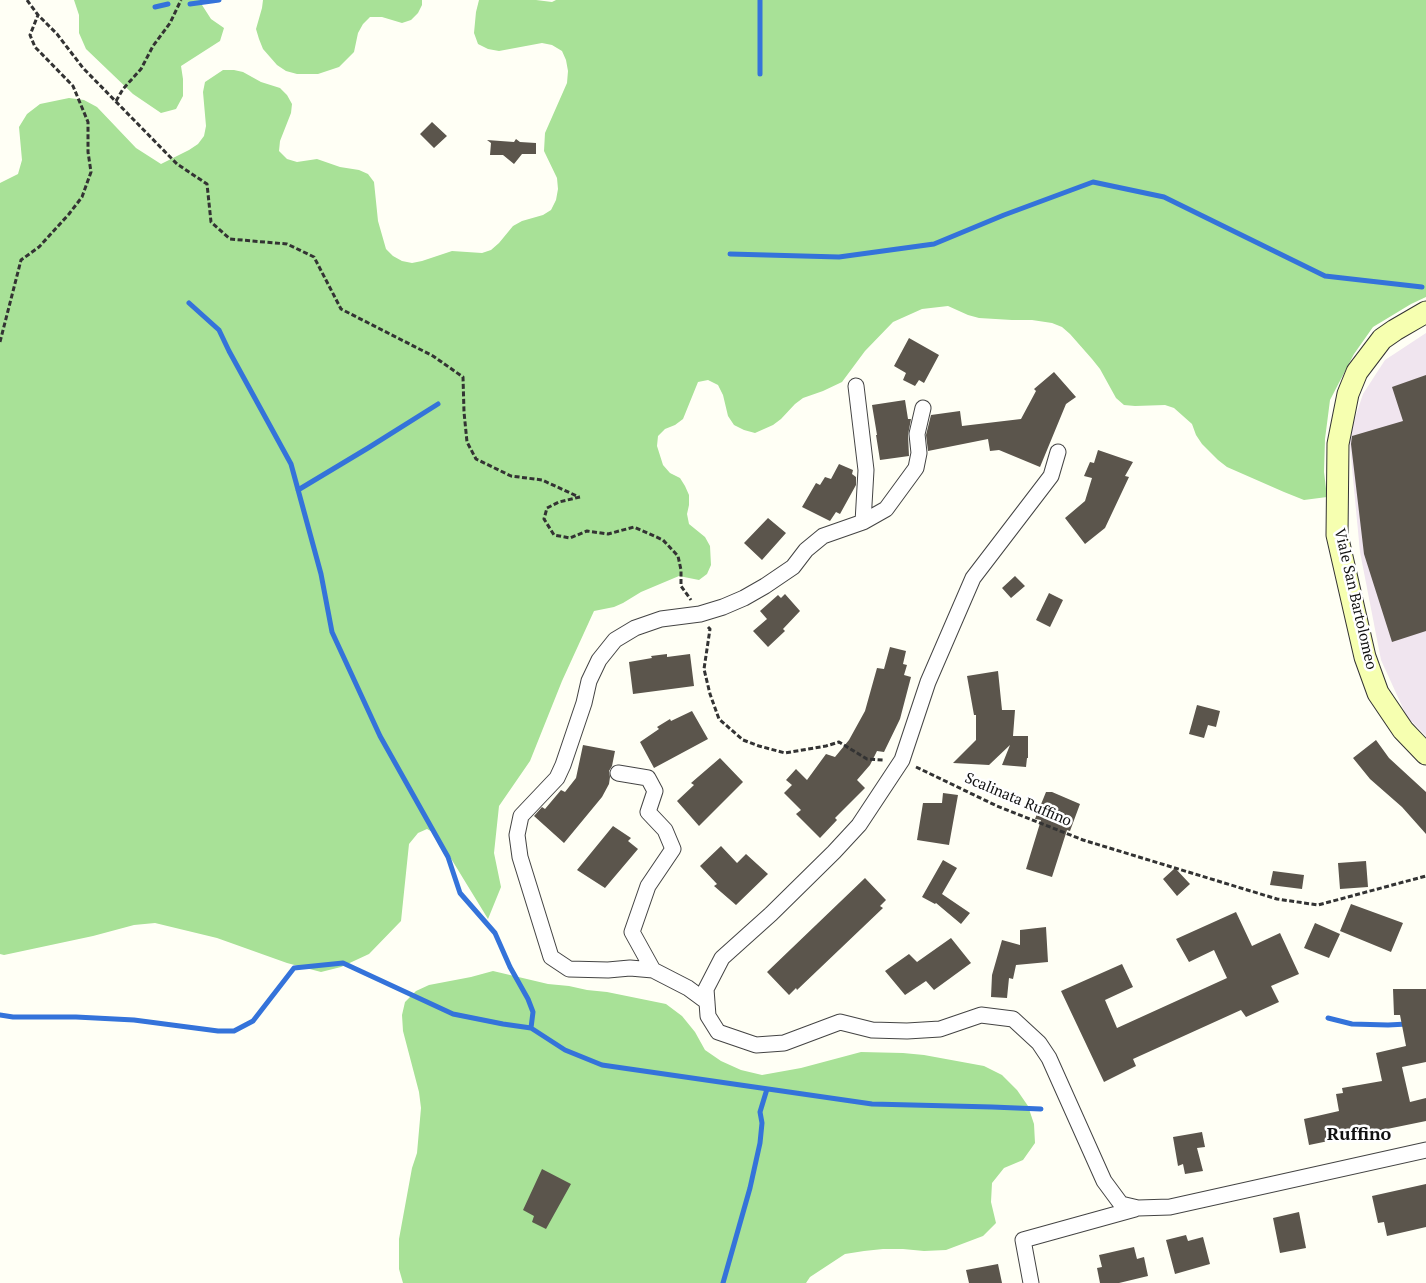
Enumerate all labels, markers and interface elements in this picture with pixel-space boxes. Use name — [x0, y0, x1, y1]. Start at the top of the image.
street label: Viale San Bartolomeo — [1330, 527, 1380, 671]
street label: Scalinata Ruffino — [962, 769, 1074, 831]
district label: Ruffino — [1327, 1124, 1391, 1146]

